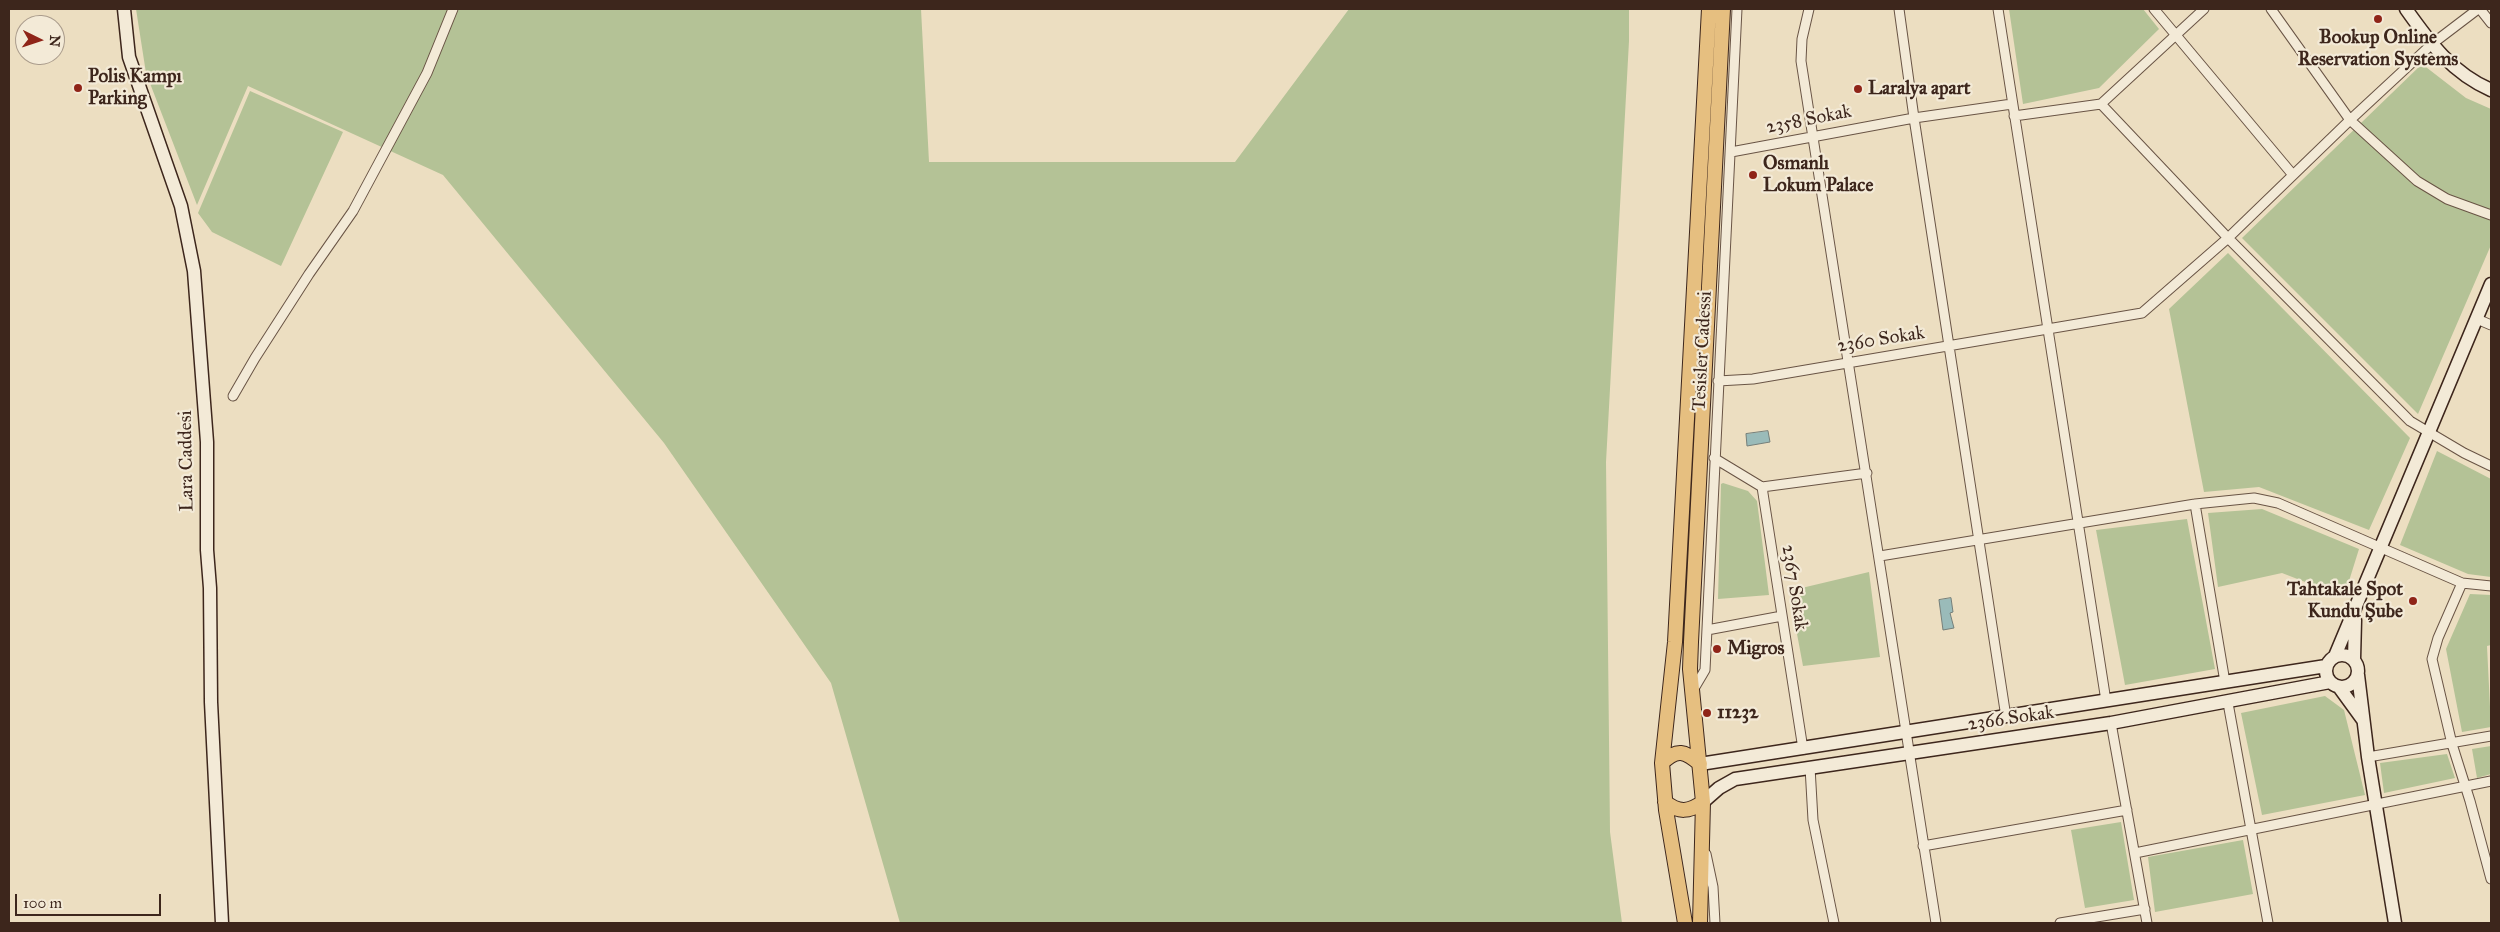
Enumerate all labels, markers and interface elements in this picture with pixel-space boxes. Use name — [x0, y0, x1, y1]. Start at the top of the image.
marker: Bookup Online Reservation Systems — [2372, 13, 2384, 25]
north arrow — [15, 15, 65, 65]
place label: Bookup Online Reservation Systems — [2298, 27, 2458, 71]
text: N — [46, 34, 63, 48]
place label: Polis Kampı Parking — [88, 66, 182, 110]
place label: Laralya apart — [1868, 78, 1970, 100]
marker: Polis Kampı Parking — [72, 82, 84, 94]
marker: Laralya apart — [1852, 83, 1864, 95]
street label: 2358 Sokak — [1765, 101, 1853, 139]
place label: Osmanlı Lokum Palace — [1763, 153, 1873, 197]
marker: Osmanlı Lokum Palace — [1747, 169, 1759, 181]
street label: Tesisler Cadessi — [1688, 290, 1718, 412]
street label: 2360 Sokak — [1836, 322, 1926, 358]
street label: Lara Caddesi — [175, 410, 199, 512]
street label: 2367 Sokak — [1776, 543, 1812, 633]
place label: Tahtakale Spot Kundu Şube — [2287, 579, 2403, 623]
marker: Tahtakale Spot Kundu Şube — [2407, 595, 2419, 607]
place label: Migros — [1727, 638, 1784, 660]
marker: Migros — [1711, 643, 1723, 655]
place label: 11232 — [1717, 702, 1758, 724]
street label: 2366 Sokak — [1966, 702, 2056, 736]
marker: 11232 — [1701, 707, 1713, 719]
scale bar — [18, 884, 164, 916]
text: 100 m — [23, 894, 62, 912]

